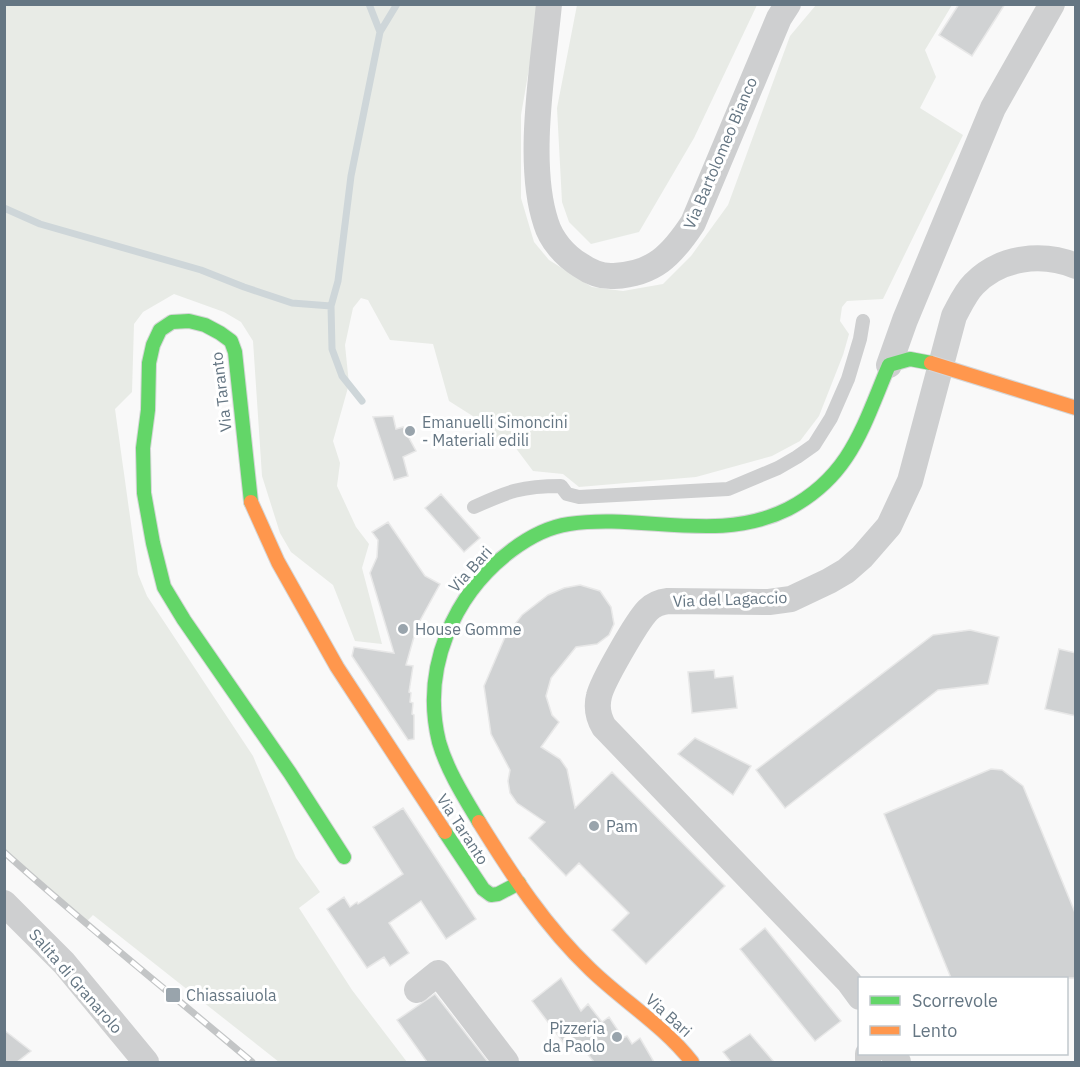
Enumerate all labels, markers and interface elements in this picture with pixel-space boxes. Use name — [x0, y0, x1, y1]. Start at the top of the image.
street label: Via Bartolomeo Bianco — [679, 74, 761, 232]
street label: Via Taranto — [206, 351, 236, 433]
place label: Emanuelli Simoncini - Materiali edili — [422, 412, 568, 450]
marker: Emanuelli Simoncini - Materiali edili — [403, 424, 417, 438]
street label: Via Bari — [444, 542, 496, 596]
street label: Via del Lagaccio — [672, 587, 788, 611]
place label: House Gomme — [415, 619, 522, 639]
marker: House Gomme — [396, 622, 410, 636]
street label: Via Taranto — [433, 790, 493, 868]
place label: Pam — [606, 816, 638, 836]
marker: Pam — [587, 819, 601, 833]
street label: Salita di Granarolo — [25, 924, 127, 1038]
legend — [858, 977, 1068, 1055]
place label: Chiassaiuola — [186, 985, 277, 1005]
marker: Chiassaiuola — [164, 986, 182, 1004]
street label: Via Bari — [642, 989, 696, 1041]
text: Scorrevole — [912, 989, 998, 1012]
place label: Pizzeria da Paolo — [543, 1018, 605, 1056]
text: Lento — [912, 1019, 957, 1042]
marker: Pizzeria da Paolo — [610, 1030, 624, 1044]

